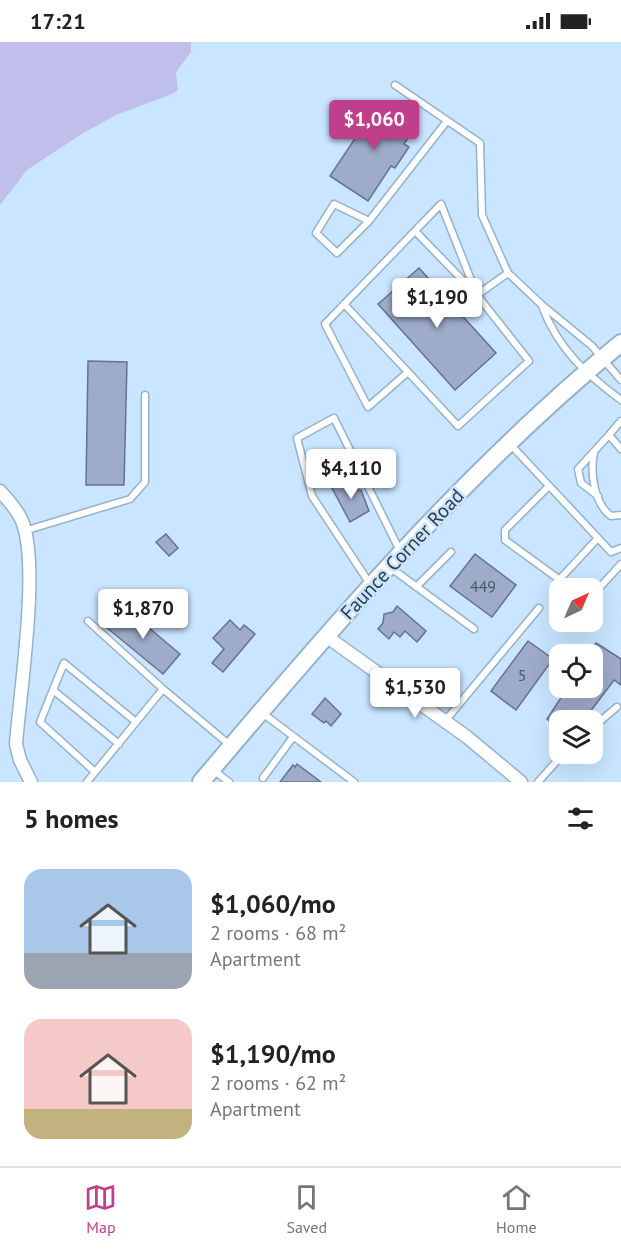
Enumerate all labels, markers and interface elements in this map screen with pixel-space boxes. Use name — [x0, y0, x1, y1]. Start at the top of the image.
text: 17:21 — [30, 7, 86, 35]
pin: $1,060 — [325, 100, 423, 151]
text: $1,060 — [343, 106, 405, 132]
pin: $1,190 — [388, 278, 486, 329]
text: $1,190 — [406, 284, 468, 310]
pin: $4,110 — [302, 449, 400, 500]
text: $4,110 — [320, 455, 382, 481]
street label: Faunce Corner Road — [335, 483, 469, 625]
house number: 449 — [470, 576, 496, 596]
north arrow — [549, 578, 603, 632]
map controls — [549, 578, 603, 764]
pin: $1,870 — [94, 589, 192, 640]
text: $1,870 — [112, 595, 174, 621]
button: locate — [549, 644, 603, 698]
house number: 5 — [518, 665, 526, 685]
pin: $1,530 — [366, 668, 464, 719]
text: $1,530 — [384, 674, 446, 700]
button: layers — [549, 710, 603, 764]
text: 5 homes — [24, 802, 119, 835]
icon: filters — [564, 802, 597, 835]
text: $1,060/mo — [210, 887, 336, 920]
icon: home — [72, 893, 144, 965]
text: 2 rooms · 68 m² — [210, 920, 346, 946]
text: Apartment — [210, 946, 301, 972]
text: $1,190/mo — [210, 1037, 336, 1070]
icon: home — [72, 1043, 144, 1115]
text: 2 rooms · 62 m² — [210, 1070, 346, 1096]
text: Apartment — [210, 1096, 301, 1122]
tab: Map — [84, 1181, 117, 1237]
tab: Saved — [286, 1181, 327, 1237]
tab: Home — [496, 1181, 537, 1237]

